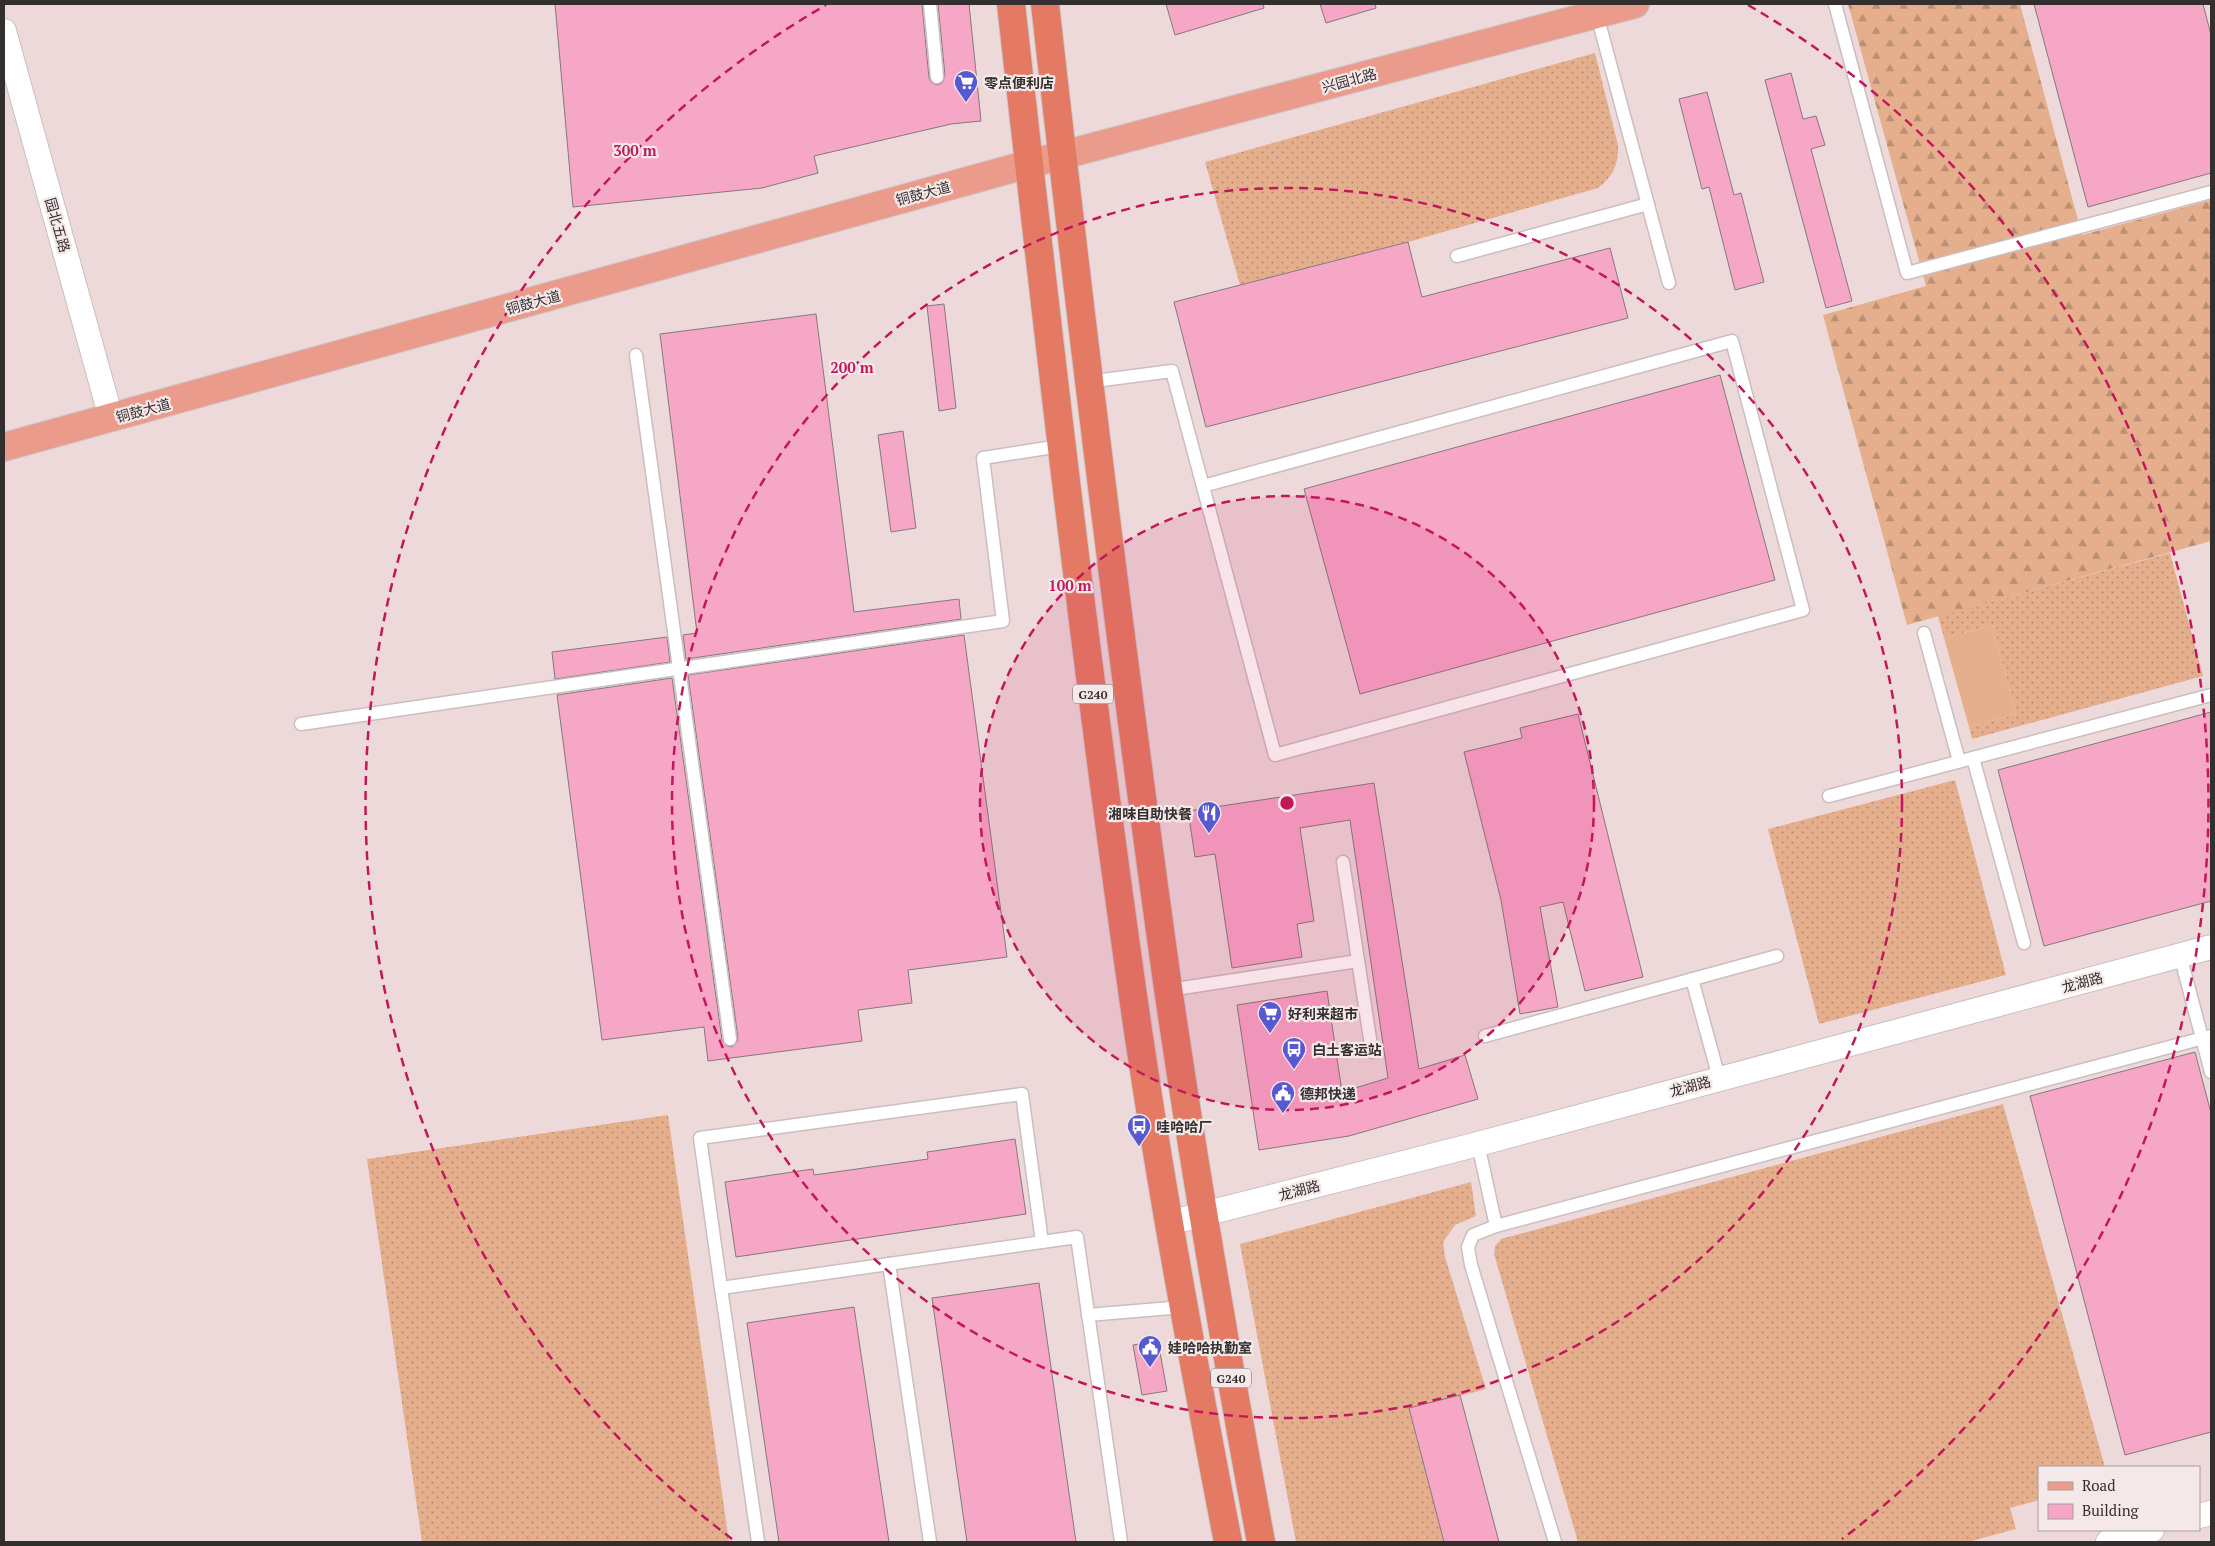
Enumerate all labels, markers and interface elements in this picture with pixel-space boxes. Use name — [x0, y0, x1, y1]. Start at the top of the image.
street label: 兴园北路 — [1319, 64, 1379, 96]
supermarket icon: 零点便利店 — [953, 69, 979, 103]
place label: 零点便利店 — [984, 73, 1054, 92]
text: 300 m — [613, 140, 657, 160]
street label: 铜鼓大道 — [893, 177, 953, 209]
street label: 园北五路 — [41, 195, 75, 255]
street label: 铜鼓大道 — [503, 286, 563, 318]
text: 200 m — [830, 357, 874, 377]
street label: 铜鼓大道 — [113, 394, 173, 426]
text: 100 m — [1048, 575, 1092, 595]
road number: G240 — [1073, 684, 1113, 704]
centre of rings — [1278, 794, 1296, 812]
restaurant icon: 湘味自助快餐 — [1196, 800, 1222, 834]
place label: 湘味自助快餐 — [1108, 804, 1192, 823]
street label: 龙湖路 — [2059, 967, 2105, 997]
supermarket icon: 好利来超市 — [1257, 1000, 1283, 1034]
place label: 好利来超市 — [1288, 1004, 1358, 1023]
bus stop icon: 白土客运站 — [1281, 1036, 1307, 1070]
place label: 白土客运站 — [1312, 1040, 1382, 1059]
street label: 龙湖路 — [1667, 1071, 1713, 1101]
public building icon: 德邦快递 — [1270, 1080, 1296, 1114]
place label: 德邦快递 — [1300, 1084, 1356, 1103]
bus stop icon: 哇哈哈厂 — [1126, 1113, 1152, 1147]
place label: 哇哈哈厂 — [1156, 1117, 1212, 1136]
street label: 龙湖路 — [1276, 1175, 1322, 1205]
public building icon: 娃哈哈执勤室 — [1137, 1334, 1163, 1368]
place label: 娃哈哈执勤室 — [1168, 1338, 1252, 1357]
road number: G240 — [1211, 1369, 1251, 1388]
legend — [2038, 1466, 2200, 1531]
text: Road — [2082, 1475, 2115, 1495]
text: Building — [2082, 1500, 2140, 1520]

